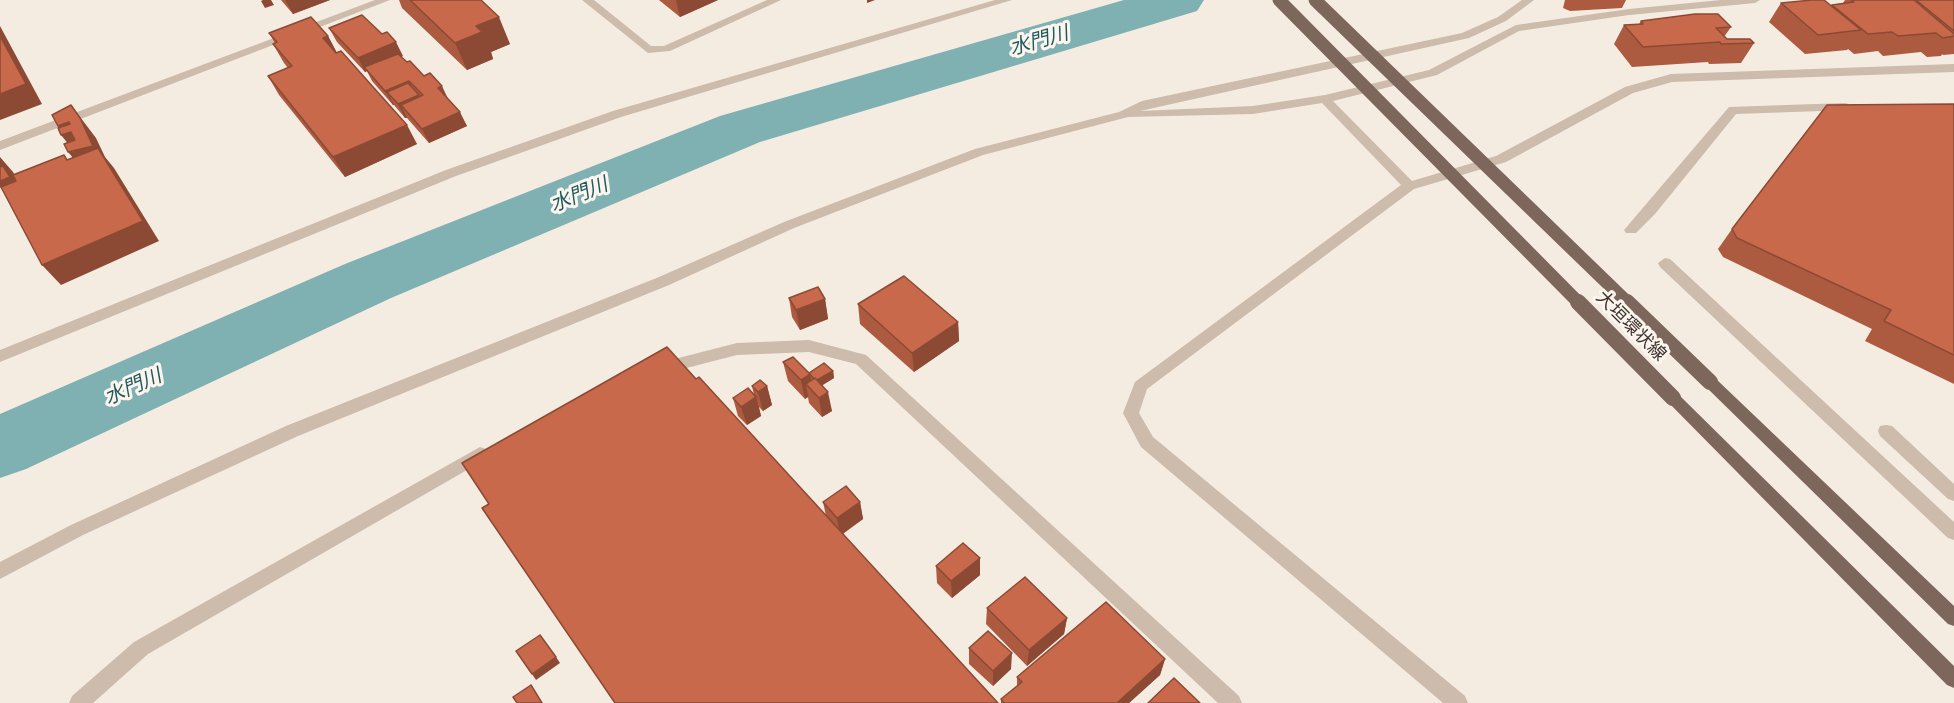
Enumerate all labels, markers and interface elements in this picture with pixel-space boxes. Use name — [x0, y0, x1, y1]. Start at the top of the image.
water label: 水門川 — [1007, 21, 1071, 61]
water label: 水門川 — [547, 173, 611, 217]
street label: 大垣環状線 — [1592, 287, 1670, 365]
water label: 水門川 — [101, 364, 165, 410]

